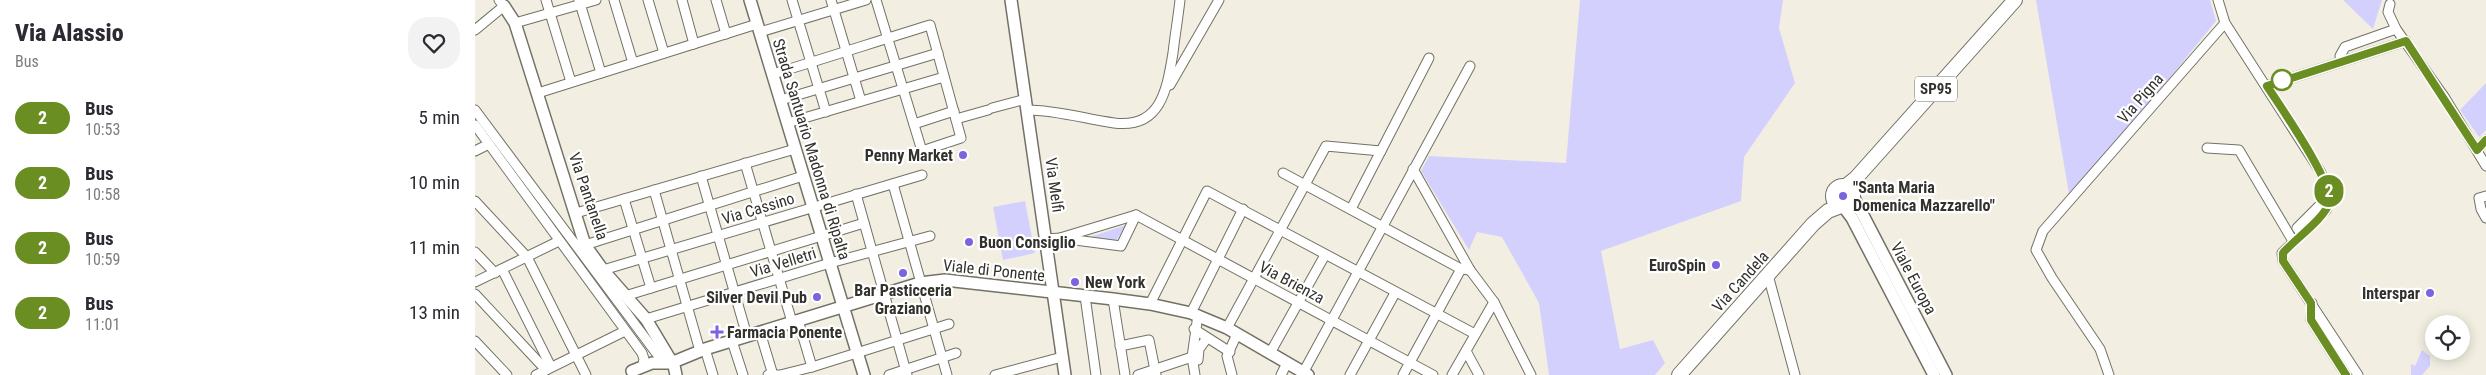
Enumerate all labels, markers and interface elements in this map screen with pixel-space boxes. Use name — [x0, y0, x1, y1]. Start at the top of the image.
button: heart — [408, 17, 460, 69]
text: Via Alassio — [15, 19, 124, 47]
street label: Strada Santuario Madonna di Ripalta — [769, 36, 854, 262]
text: Bus — [15, 52, 39, 71]
unlabelled marker — [2271, 69, 2293, 91]
street label: Via Pigna — [2114, 70, 2167, 127]
road number: SP95 — [1915, 76, 1957, 102]
text: Bus — [85, 97, 114, 120]
text: 5 min — [418, 106, 460, 129]
text: 2 — [38, 107, 47, 128]
text: 10:53 — [85, 120, 120, 139]
place label: Penny Market — [865, 146, 953, 165]
marker: Penny Market — [957, 149, 969, 161]
street label: Via Pantanella — [565, 150, 612, 242]
street label: Via Melfi — [1041, 156, 1068, 214]
text: Bus — [85, 162, 114, 185]
text: 10 min — [409, 171, 460, 194]
text: 2 — [38, 172, 47, 193]
line badge: 2 — [2313, 175, 2345, 207]
place label: "Santa Maria Domenica Mazzarello" — [1853, 178, 1995, 215]
text: 2 — [2324, 180, 2334, 201]
text: 10:58 — [85, 185, 120, 204]
street label: Via Cassino — [720, 188, 797, 228]
marker: "Santa Maria Domenica Mazzarello" — [1837, 190, 1849, 202]
text: Bus — [85, 227, 114, 250]
place label: Buon Consiglio — [979, 233, 1076, 252]
text: 11 min — [409, 236, 460, 259]
marker: Buon Consiglio — [963, 236, 975, 248]
text: 2 — [38, 237, 47, 258]
street label: Viale Europa — [1887, 239, 1940, 318]
street label: Via Velletri — [748, 243, 819, 282]
street label: Via Candela — [1708, 247, 1773, 316]
text: 10:59 — [85, 250, 120, 269]
street label: Viale di Ponente — [942, 256, 1046, 285]
place label: EuroSpin — [1649, 256, 1706, 275]
street label: Via Brienza — [1256, 257, 1328, 308]
marker: EuroSpin — [1710, 259, 1722, 271]
marker: Bar Pasticceria Graziano — [897, 267, 909, 279]
place label: New York — [1085, 273, 1146, 292]
marker: New York — [1069, 276, 1081, 288]
place label: Bar Pasticceria Graziano — [854, 281, 952, 318]
place label: Interspar — [2362, 284, 2420, 303]
marker: Interspar — [2424, 287, 2436, 299]
place label: Silver Devil Pub — [706, 288, 807, 307]
marker: Silver Devil Pub — [811, 291, 823, 303]
text: Bus — [85, 292, 114, 315]
text: 13 min — [409, 301, 460, 324]
text: 2 — [38, 302, 47, 323]
text: 11:01 — [85, 315, 120, 334]
map controls — [2425, 315, 2470, 360]
button: locate — [2425, 315, 2470, 360]
place label: Farmacia Ponente — [727, 323, 842, 342]
marker: Farmacia Ponente — [711, 326, 723, 338]

